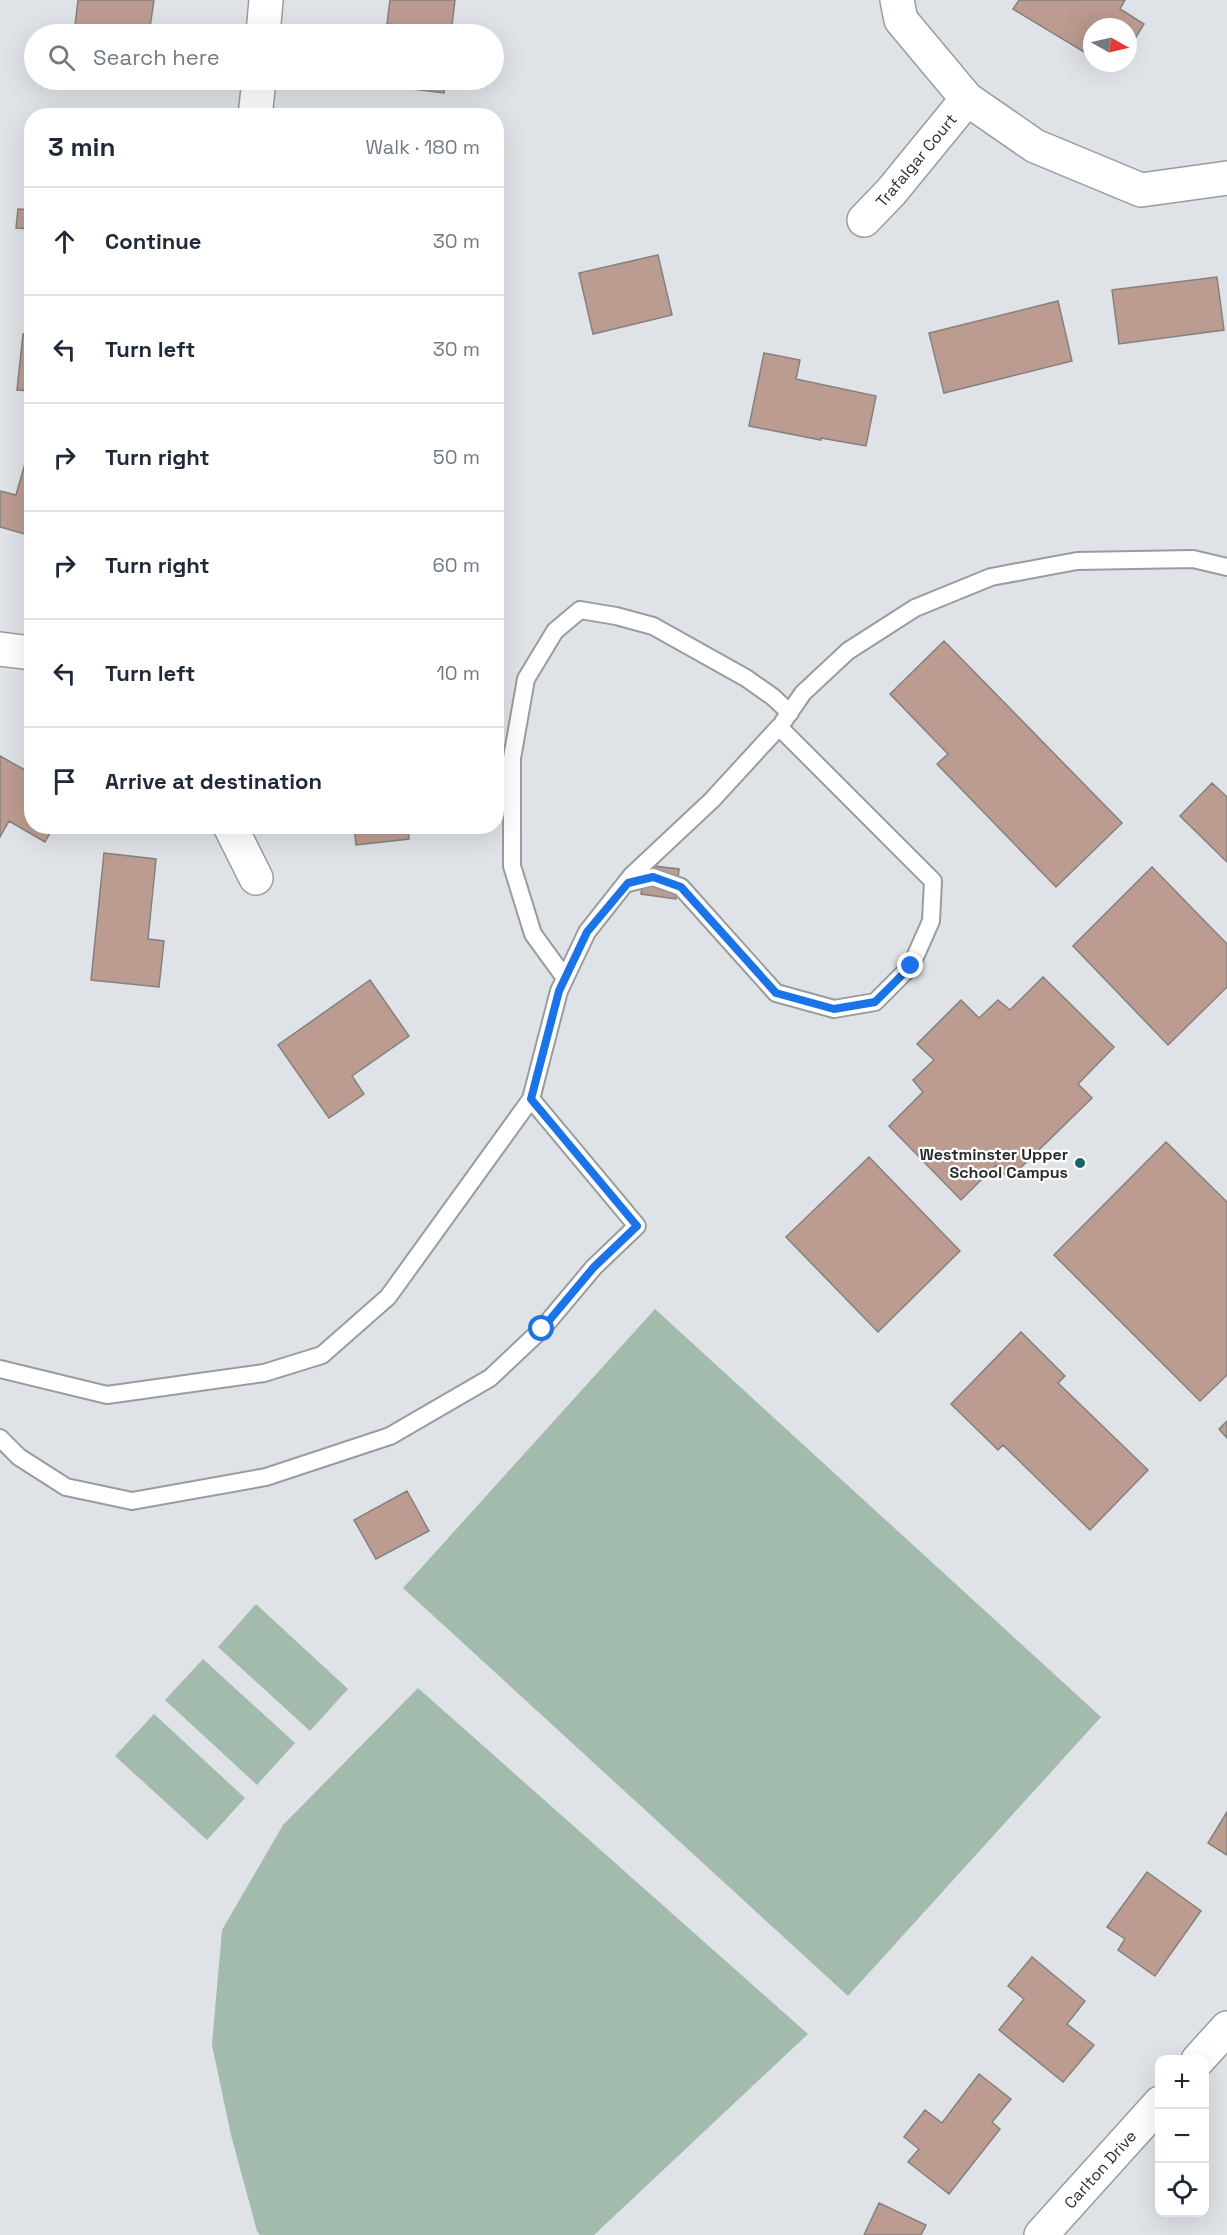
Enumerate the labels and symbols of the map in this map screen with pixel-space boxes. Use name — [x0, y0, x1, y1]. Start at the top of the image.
north arrow — [1083, 18, 1137, 72]
street label: Trafalgar Court — [871, 109, 962, 211]
route end — [897, 952, 923, 978]
place label: Westminster Upper School Campus — [920, 1144, 1068, 1183]
marker: Westminster Upper School Campus — [1073, 1156, 1087, 1170]
route start — [528, 1315, 554, 1341]
street label: Carlton Drive — [1060, 2126, 1141, 2213]

